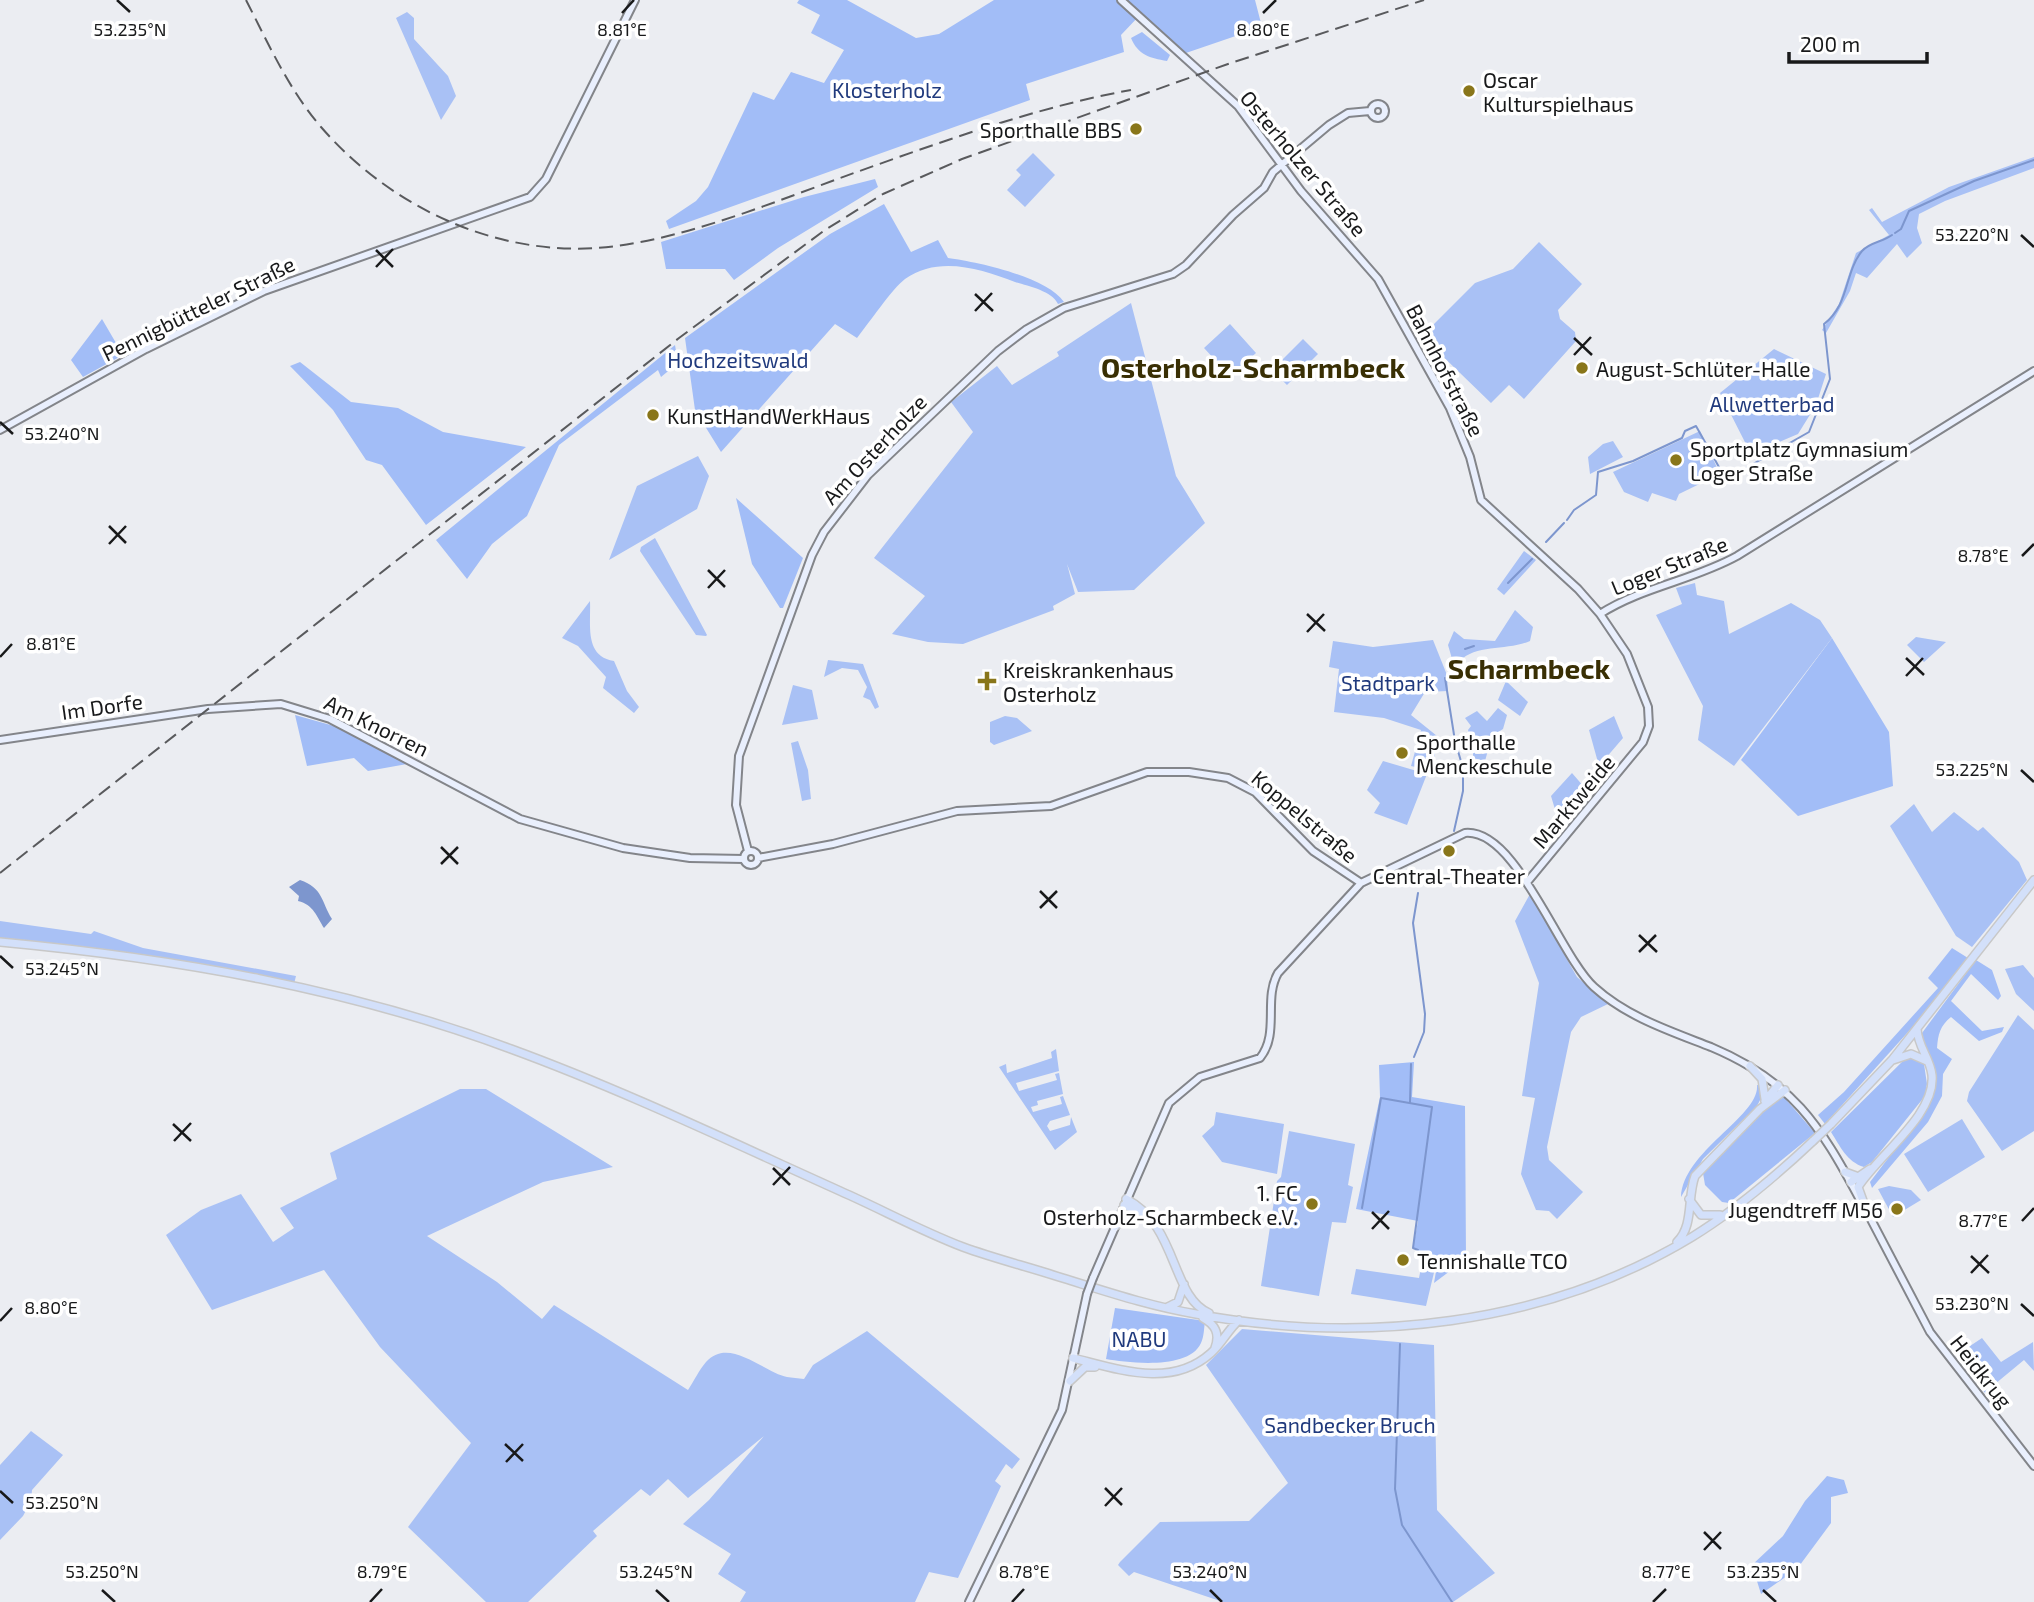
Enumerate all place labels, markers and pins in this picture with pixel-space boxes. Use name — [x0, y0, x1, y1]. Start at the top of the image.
place label: Oscar Kulturspielhaus — [1483, 67, 1634, 116]
marker: Oscar Kulturspielhaus — [1461, 83, 1477, 99]
place label: Sporthalle BBS — [980, 117, 1122, 142]
marker: Sporthalle BBS — [1128, 121, 1144, 137]
place label: August-Schlüter-Halle — [1596, 356, 1810, 381]
marker: August-Schlüter-Halle — [1574, 360, 1590, 376]
place label: KunstHandWerkHaus — [667, 403, 870, 428]
marker: KunstHandWerkHaus — [645, 407, 661, 423]
place label: Sportplatz Gymnasium Loger Straße — [1690, 436, 1908, 485]
marker: Sportplatz Gymnasium Loger Straße — [1668, 452, 1684, 468]
place label: Kreiskrankenhaus Osterholz — [1003, 657, 1174, 706]
marker: Kreiskrankenhaus Osterholz — [977, 671, 997, 691]
place label: Sporthalle Menckeschule — [1416, 729, 1552, 778]
marker: Sporthalle Menckeschule — [1394, 745, 1410, 761]
marker: Central-Theater — [1441, 843, 1457, 859]
place label: Central-Theater — [1373, 863, 1526, 888]
place label: 1. FC Osterholz-Scharmbeck e.V. — [1043, 1180, 1298, 1229]
marker: 1. FC Osterholz-Scharmbeck e.V. — [1304, 1196, 1320, 1212]
place label: Jugendtreff M56 — [1728, 1197, 1883, 1222]
marker: Jugendtreff M56 — [1889, 1201, 1905, 1217]
place label: Tennishalle TCO — [1417, 1248, 1568, 1273]
marker: Tennishalle TCO — [1395, 1252, 1411, 1268]

